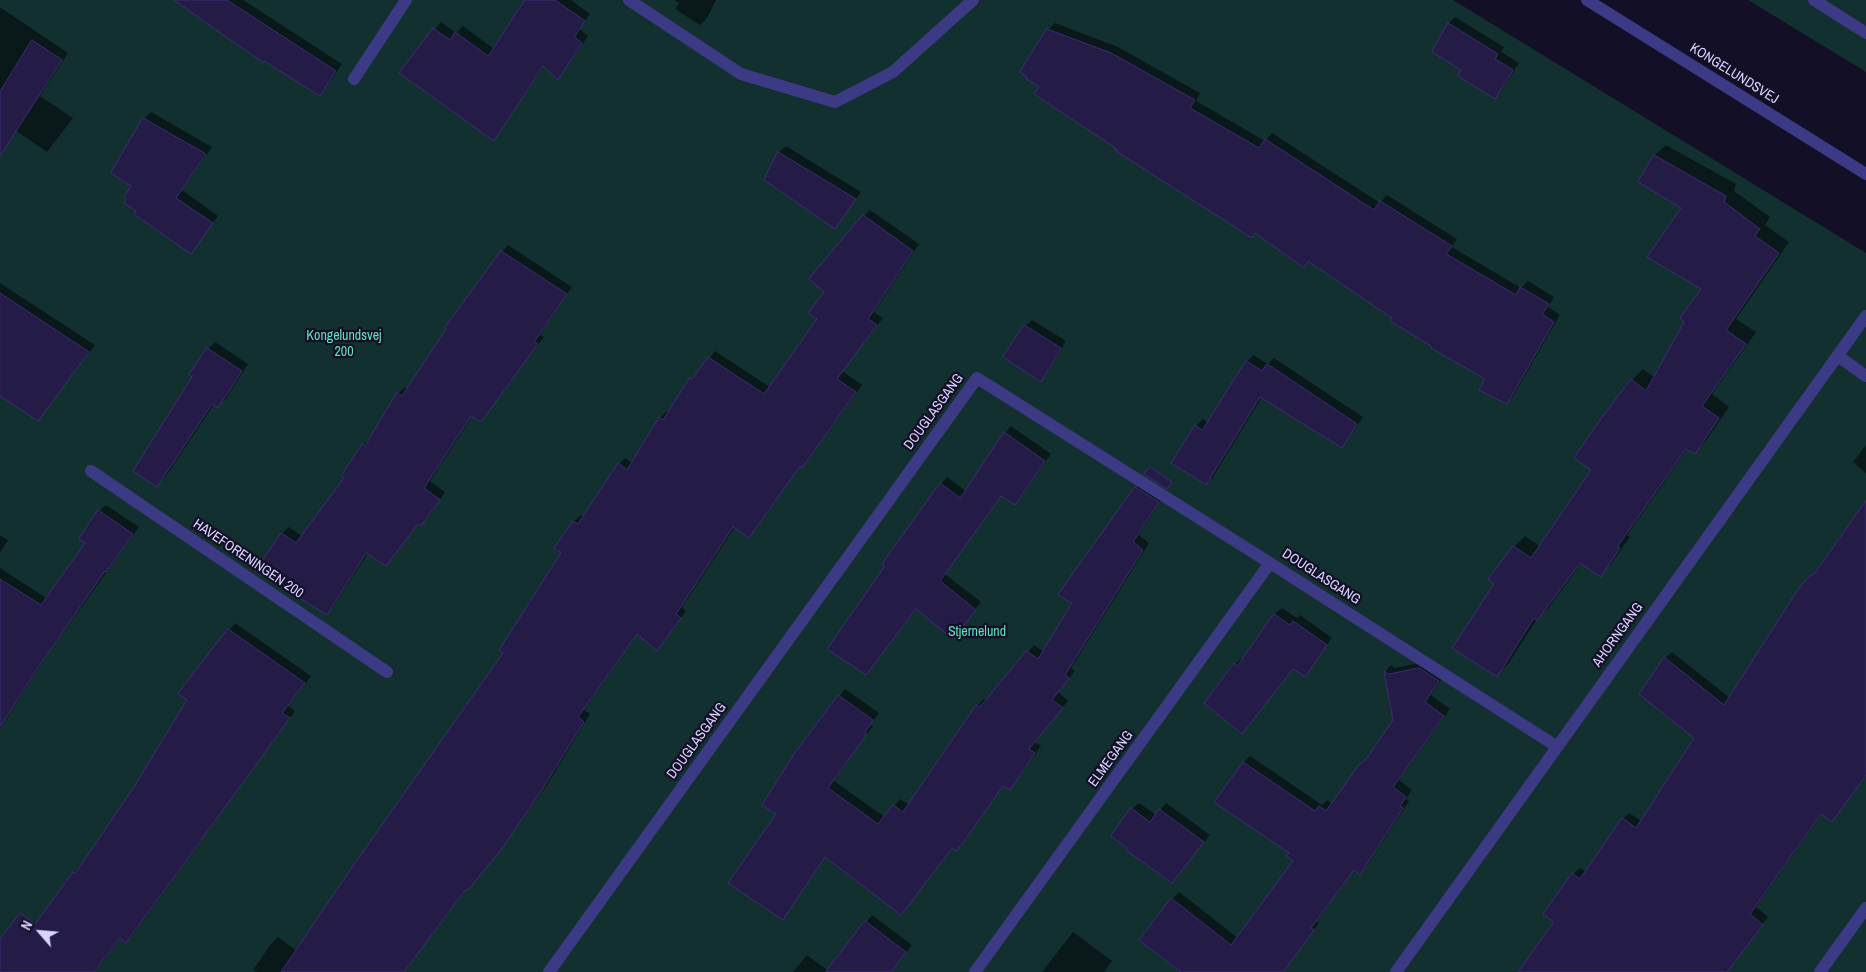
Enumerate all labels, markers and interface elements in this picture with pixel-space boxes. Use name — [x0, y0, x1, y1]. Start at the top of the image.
street label: KONGELUNDSVEJ — [1687, 40, 1781, 108]
park label: Kongelundsvej 200 — [306, 328, 382, 361]
street label: DOUGLASGANG — [901, 371, 967, 453]
street label: HAVEFORENINGEN 200 — [190, 516, 306, 602]
street label: DOUGLASGANG — [1279, 545, 1363, 609]
street label: AHORNGANG — [1589, 600, 1647, 670]
park label: Stjernelund — [948, 624, 1006, 640]
street label: DOUGLASGANG — [664, 700, 730, 782]
street label: ELMEGANG — [1085, 728, 1137, 790]
north arrow — [15, 907, 65, 957]
text: N — [17, 917, 37, 933]

